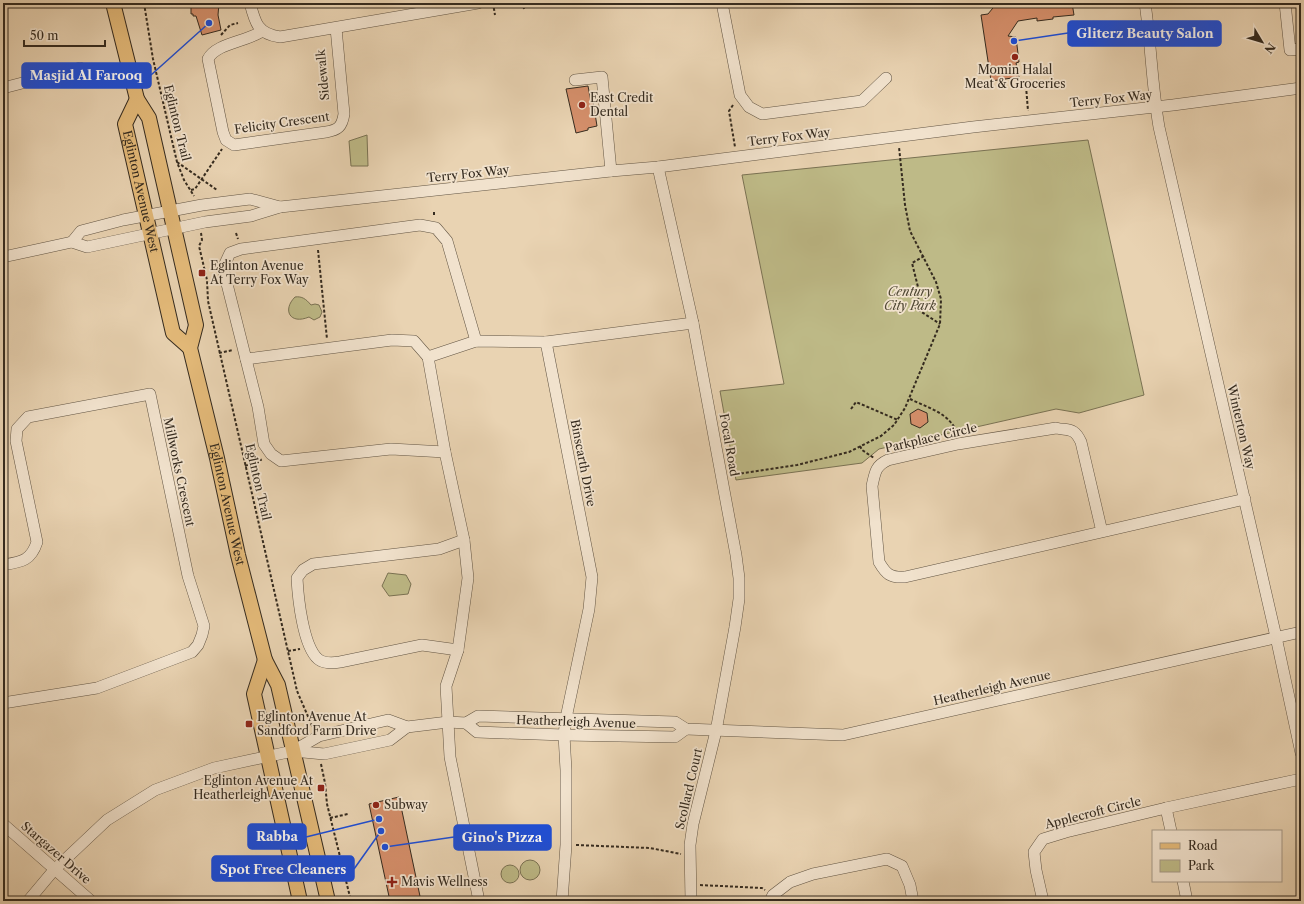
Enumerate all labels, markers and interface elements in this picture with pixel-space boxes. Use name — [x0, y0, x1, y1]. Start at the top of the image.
callout: Gliterz Beauty Salon — [1068, 21, 1221, 46]
scale bar — [24, 22, 105, 48]
north arrow — [1242, 22, 1282, 62]
text: Gliterz Beauty Salon — [1076, 25, 1214, 41]
text: 50 m — [30, 28, 59, 43]
text: N — [1261, 40, 1278, 57]
street label: Sidewalk — [313, 48, 332, 101]
marker: Momin Halal Meat & Groceries — [1010, 52, 1020, 62]
place label: Momin Halal Meat & Groceries — [965, 62, 1065, 91]
callout: Masjid Al Farooq — [22, 63, 151, 88]
text: Masjid Al Farooq — [30, 67, 143, 83]
street label: Eglinton Trail — [161, 83, 194, 163]
street label: Terry Fox Way — [1069, 87, 1153, 110]
place label: East Credit Dental — [590, 90, 654, 119]
marker: East Credit Dental — [577, 100, 587, 110]
street label: Felicity Crescent — [233, 108, 331, 137]
street label: Terry Fox Way — [747, 124, 831, 149]
street label: Eglinton Avenue West — [120, 129, 162, 255]
street label: Terry Fox Way — [426, 162, 510, 185]
place label: Eglinton Avenue At Terry Fox Way — [209, 258, 309, 287]
marker: Eglinton Avenue At Terry Fox Way — [197, 268, 207, 278]
park label: Century City Park — [884, 284, 937, 313]
street label: Winterton Way — [1224, 382, 1259, 471]
street label: Focal Road — [717, 412, 743, 478]
street label: Millworks Crescent — [161, 416, 199, 528]
street label: Binscarth Drive — [568, 418, 599, 508]
street label: Parkplace Circle — [883, 420, 979, 455]
street label: Eglinton Avenue West — [207, 441, 249, 568]
street label: Eglinton Trail — [242, 442, 275, 522]
street label: Heatherleigh Avenue — [932, 667, 1052, 708]
place label: Eglinton Avenue At Sandford Farm Drive — [257, 709, 377, 738]
street label: Heatherleigh Avenue — [516, 712, 636, 731]
marker: Eglinton Avenue At Sandford Farm Drive — [244, 719, 254, 729]
street label: Scollard Court — [672, 746, 705, 831]
place label: Eglinton Avenue At Heatherleigh Avenue — [193, 773, 314, 802]
marker: Eglinton Avenue At Heatherleigh Avenue — [316, 783, 326, 793]
street label: Applecroft Circle — [1042, 793, 1143, 832]
place label: Subway — [384, 797, 428, 812]
marker: Subway — [371, 800, 381, 810]
street label: Stargazer Drive — [18, 818, 94, 887]
callout: Rabba — [248, 824, 306, 849]
callout: Gino's Pizza — [454, 825, 551, 850]
text: Rabba — [256, 828, 298, 844]
text: Gino's Pizza — [462, 829, 543, 845]
legend — [1152, 830, 1282, 882]
text: Road — [1188, 838, 1218, 853]
callout: Spot Free Cleaners — [212, 856, 354, 881]
text: Park — [1188, 858, 1215, 873]
text: Spot Free Cleaners — [220, 861, 346, 877]
place label: Mavis Wellness — [401, 874, 488, 889]
marker: Mavis Wellness — [386, 876, 398, 888]

